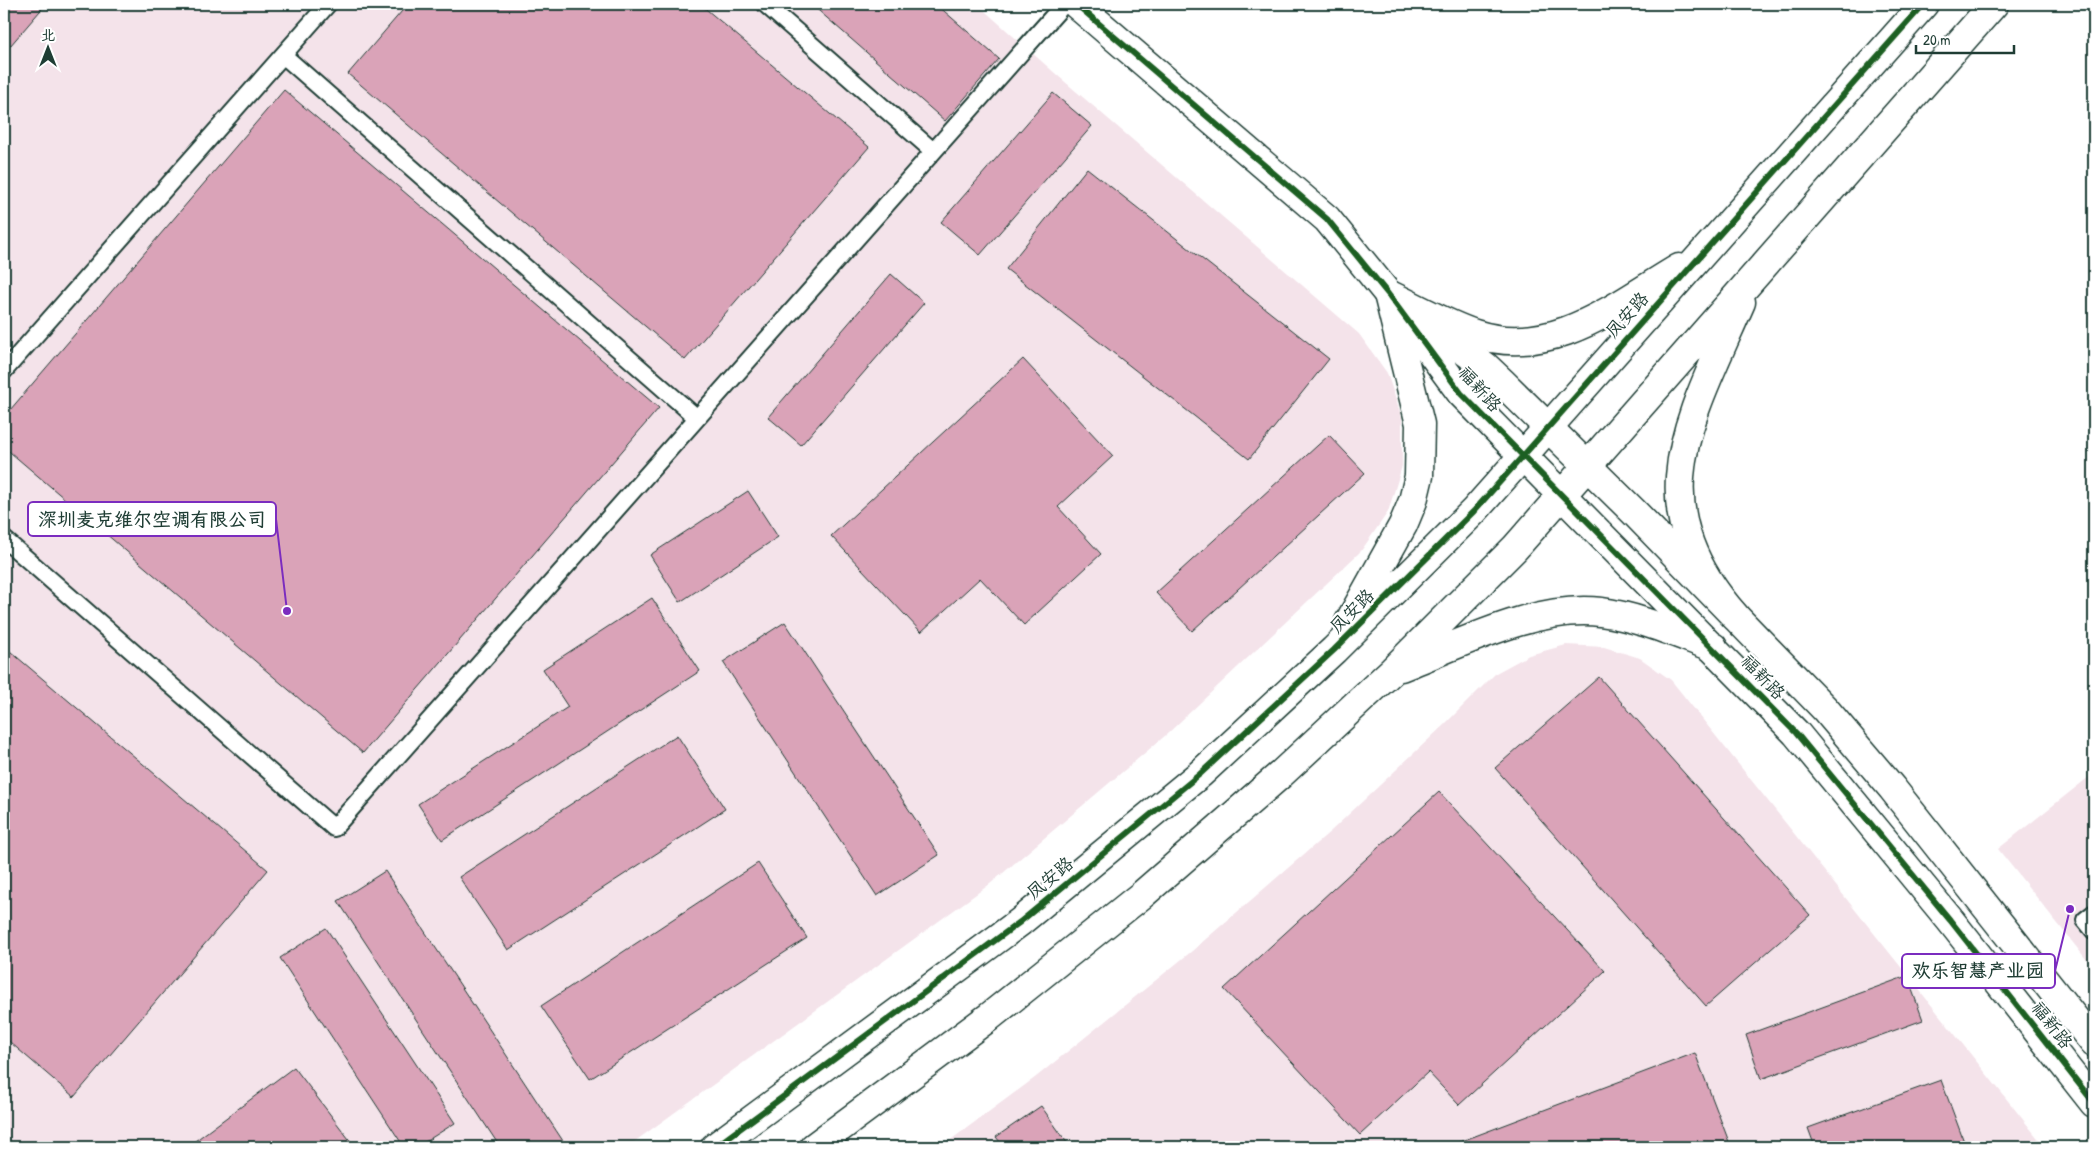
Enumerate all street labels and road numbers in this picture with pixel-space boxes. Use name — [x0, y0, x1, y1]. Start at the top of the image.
street label: 凤安路 — [1599, 286, 1654, 343]
street label: 福新路 — [1453, 360, 1508, 417]
street label: 凤安路 — [1324, 583, 1380, 639]
street label: 福新路 — [1736, 649, 1791, 705]
street label: 凤安路 — [1021, 851, 1078, 905]
street label: 福新路 — [2026, 996, 2079, 1054]

